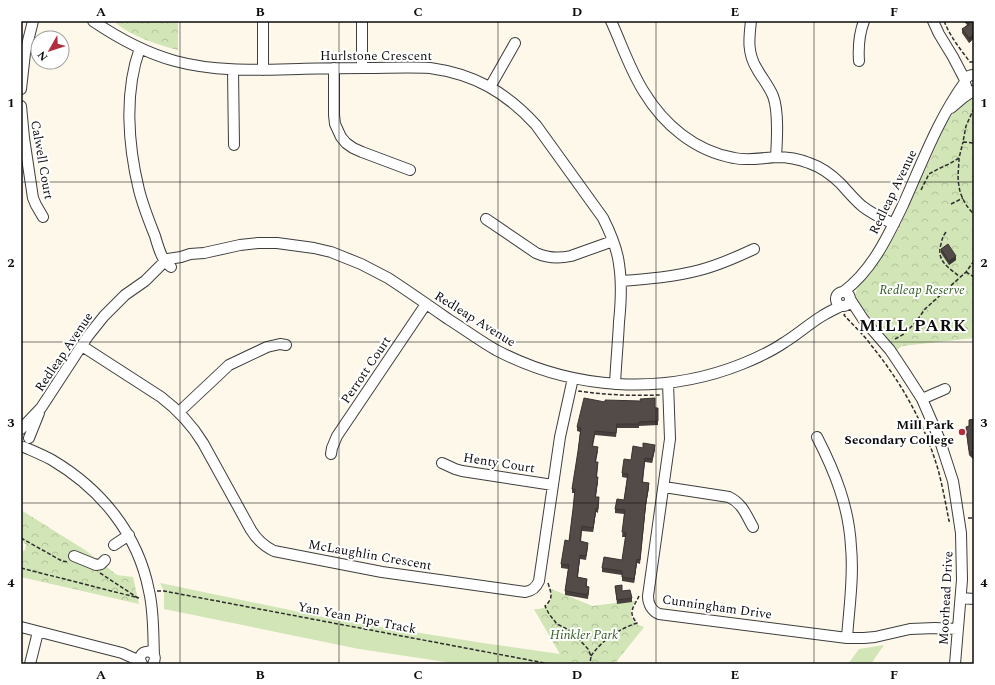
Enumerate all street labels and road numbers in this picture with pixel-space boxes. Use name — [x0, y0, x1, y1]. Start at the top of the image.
street label: Hurlstone Crescent — [320, 46, 433, 66]
street label: Calwell Court — [25, 119, 59, 202]
street label: Redleap Avenue — [864, 146, 922, 238]
street label: Redleap Avenue — [431, 286, 519, 352]
street label: Redleap Avenue — [30, 308, 98, 396]
street label: Perrott Court — [336, 332, 396, 408]
street label: Henty Court — [462, 447, 537, 479]
street label: McLaughlin Crescent — [307, 534, 434, 576]
street label: Moorhead Drive — [934, 550, 958, 646]
street label: Cunningham Drive — [661, 589, 773, 625]
street label: Yan Yean Pipe Track — [296, 597, 418, 639]

